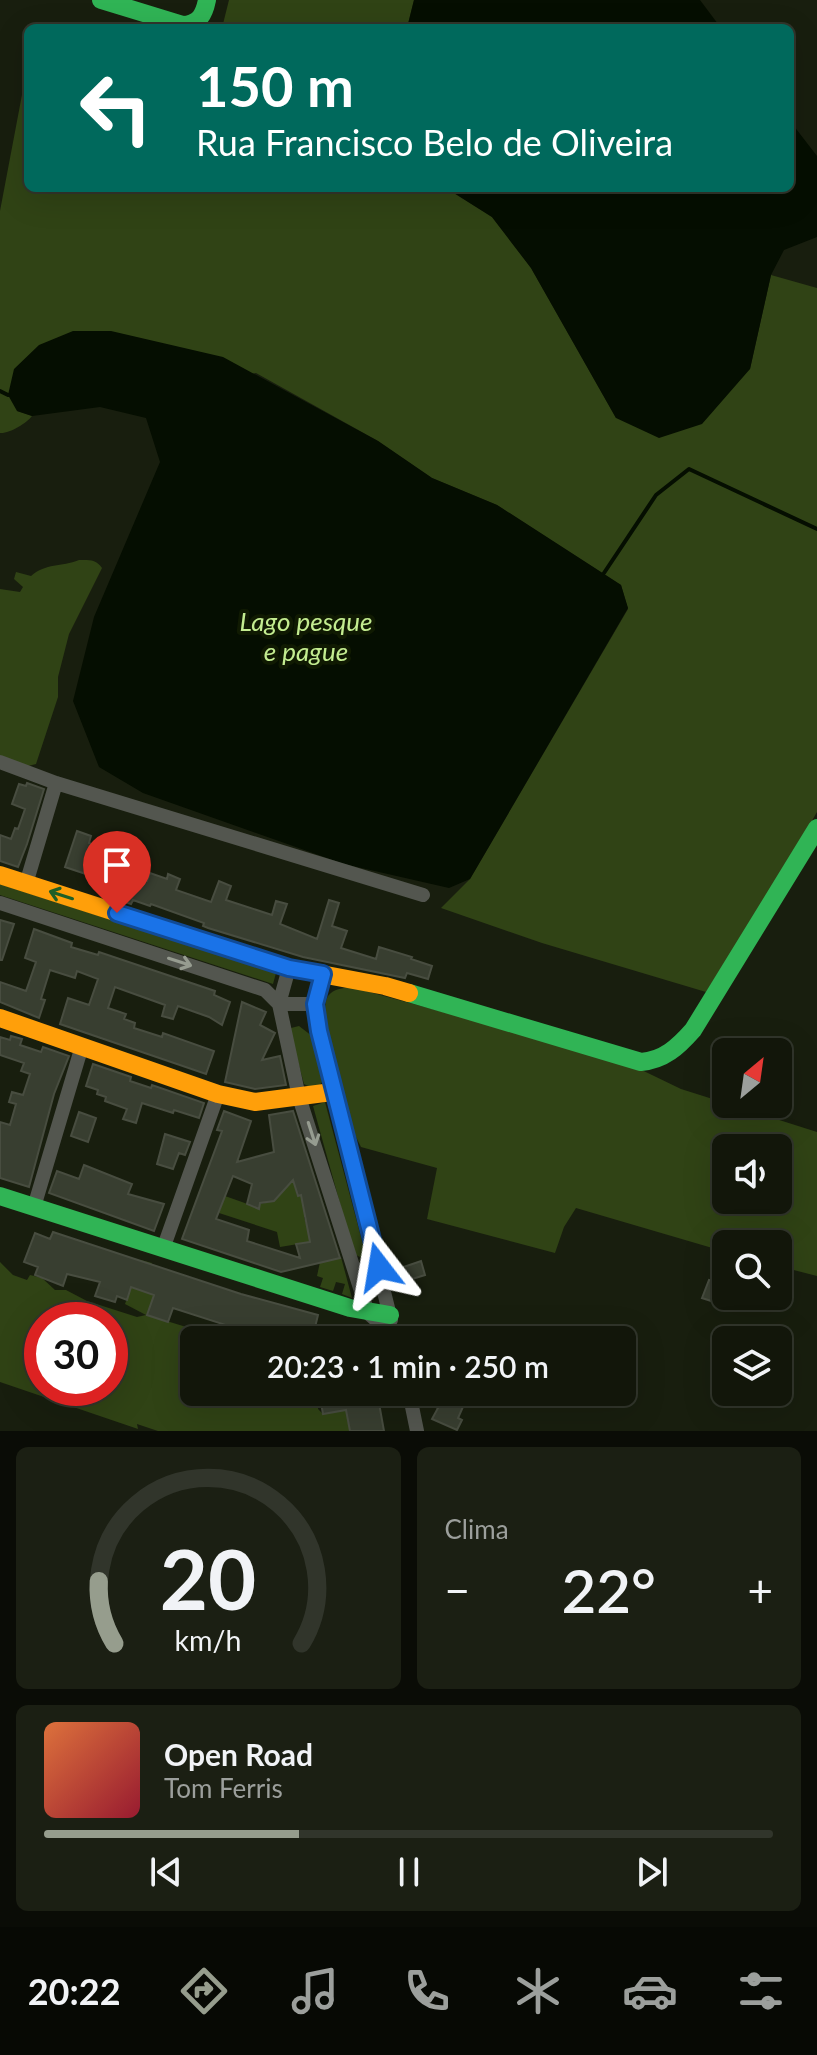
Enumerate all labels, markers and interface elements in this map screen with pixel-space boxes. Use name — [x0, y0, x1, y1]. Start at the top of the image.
text: 150 m — [196, 52, 354, 119]
icon: left — [64, 56, 168, 160]
text: Rua Francisco Belo de Oliveira — [196, 120, 673, 164]
water label: Lago pesque e pague — [239, 605, 373, 667]
pin — [83, 831, 151, 913]
icon: arrive — [95, 843, 139, 887]
one-way arrow — [49, 887, 74, 901]
one-way arrow — [167, 955, 193, 970]
north arrow — [712, 1038, 792, 1118]
map controls — [712, 1038, 792, 1406]
one-way arrow — [305, 1121, 320, 1146]
button: sound — [712, 1134, 792, 1214]
position arrow — [337, 1225, 421, 1309]
button: search — [712, 1230, 792, 1310]
speed limit sign: 30 — [24, 1302, 128, 1406]
button: layers — [712, 1326, 792, 1406]
text: 20:23 · 1 min · 250 m — [267, 1348, 549, 1384]
text: Clima — [445, 1513, 509, 1545]
text: 20 — [160, 1528, 257, 1628]
text: 22° — [562, 1554, 656, 1626]
text: − — [445, 1564, 470, 1616]
text: + — [747, 1564, 773, 1616]
text: km/h — [175, 1623, 242, 1657]
text: Open Road — [164, 1736, 313, 1772]
text: Tom Ferris — [164, 1772, 283, 1804]
icon: previous — [144, 1850, 188, 1894]
icon: pause — [387, 1850, 431, 1894]
icon: next — [630, 1850, 674, 1894]
icon: directions — [176, 1963, 232, 2019]
icon: music — [287, 1963, 343, 2019]
icon: phone — [399, 1963, 455, 2019]
icon: climate — [510, 1963, 566, 2019]
icon: car — [622, 1963, 678, 2019]
icon: filters — [733, 1963, 789, 2019]
text: 20:22 — [28, 1969, 121, 2013]

